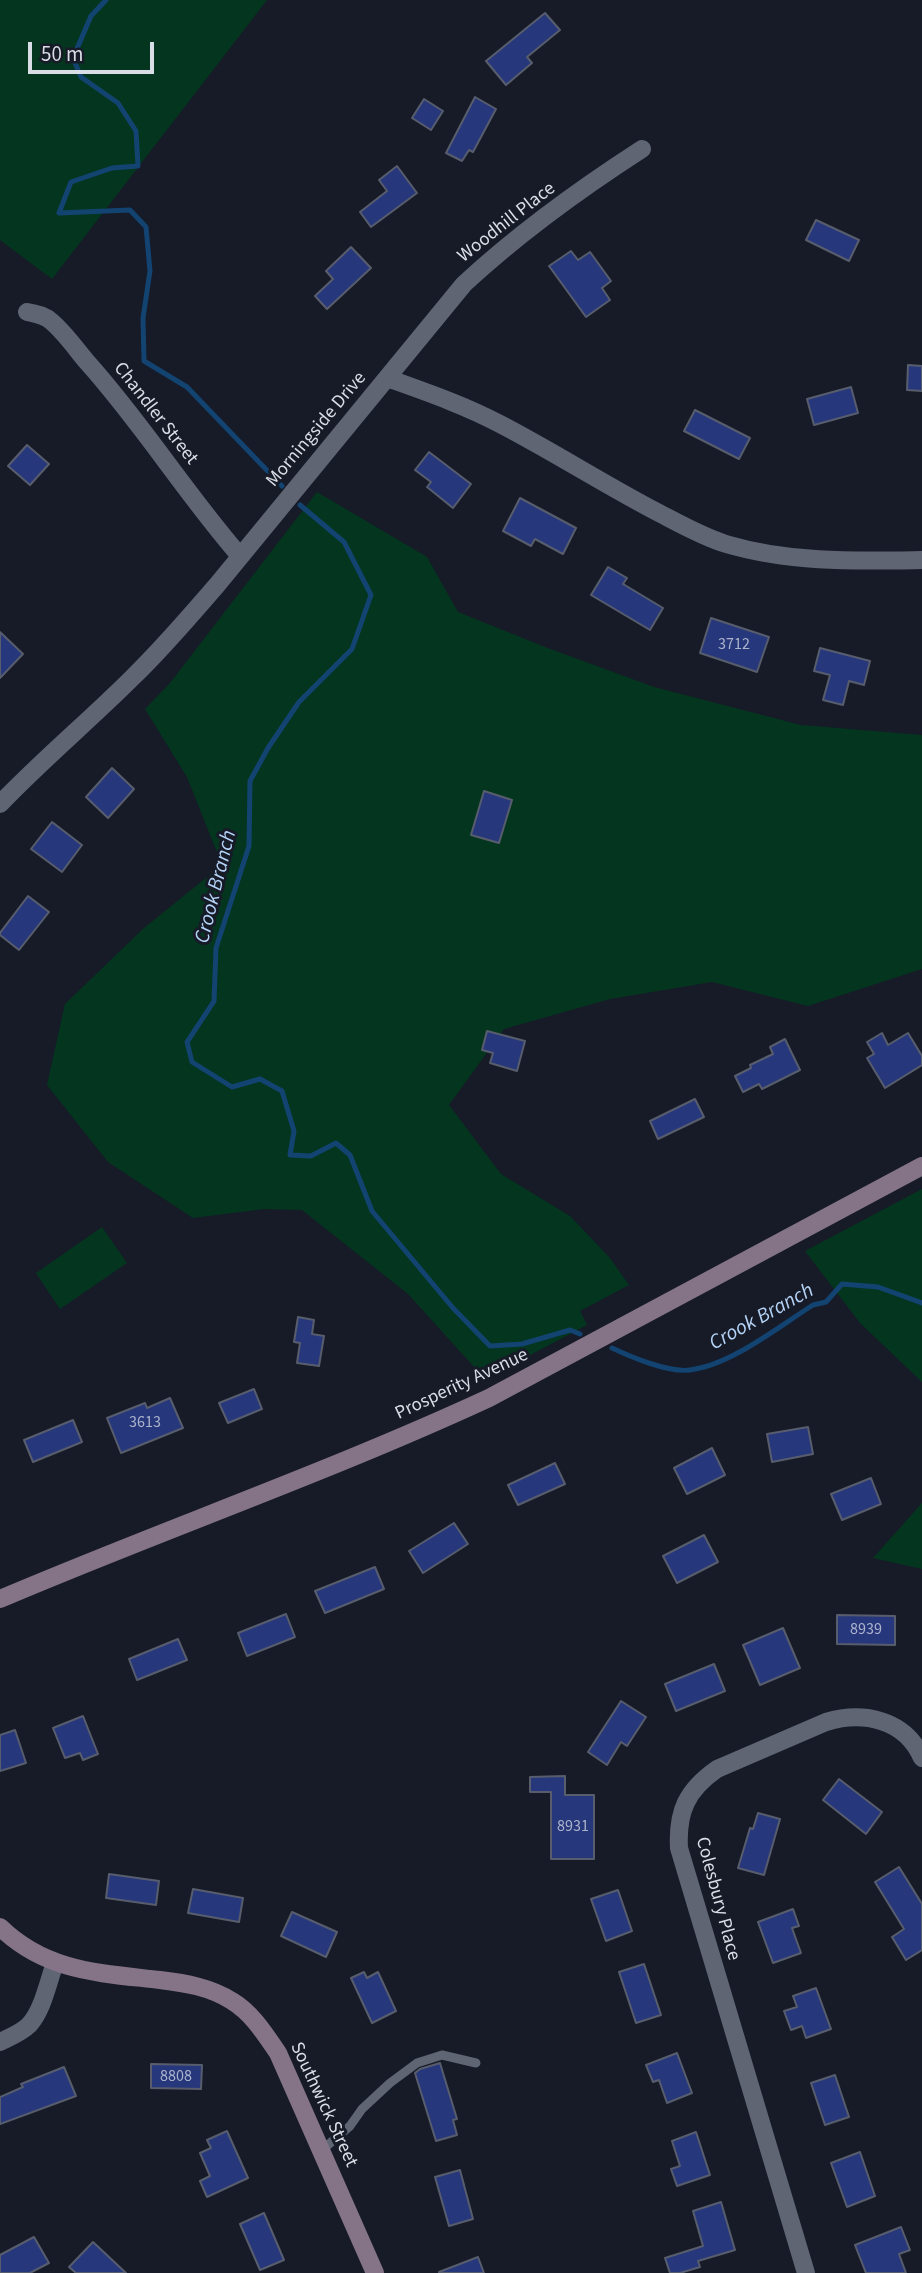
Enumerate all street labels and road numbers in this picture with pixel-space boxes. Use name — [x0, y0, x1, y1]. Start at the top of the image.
street label: Woodhill Place — [454, 178, 560, 268]
street label: Chandler Street — [108, 358, 202, 470]
street label: Morningside Drive — [262, 368, 372, 492]
street label: Prosperity Avenue — [392, 1344, 532, 1426]
street label: Colesbury Place — [690, 1835, 744, 1963]
street label: Southwick Street — [284, 2039, 362, 2171]

